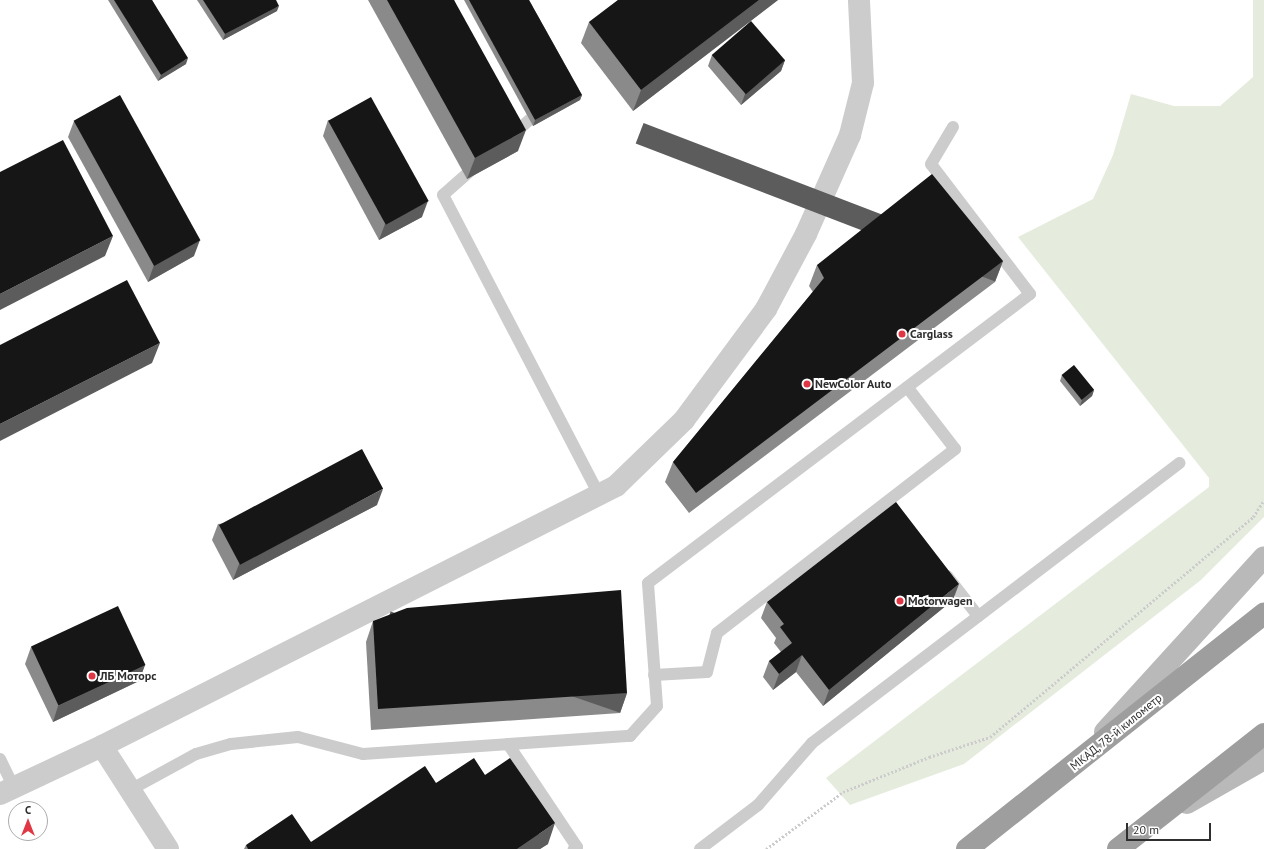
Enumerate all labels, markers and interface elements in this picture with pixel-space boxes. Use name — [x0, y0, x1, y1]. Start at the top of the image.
place label: Carglass — [910, 327, 953, 341]
marker: Carglass — [897, 329, 907, 339]
place label: NewColor Auto — [815, 377, 892, 391]
marker: NewColor Auto — [802, 379, 812, 389]
place label: Motorwagen — [908, 594, 972, 608]
marker: Motorwagen — [895, 596, 905, 606]
place label: ЛБ Моторс — [100, 669, 156, 683]
marker: ЛБ Моторс — [87, 671, 97, 681]
street label: МКАД, 78-й километр — [1067, 690, 1165, 774]
north arrow — [8, 801, 48, 841]
text: С — [25, 803, 31, 817]
scale bar — [1128, 815, 1213, 841]
text: 20 m — [1133, 822, 1159, 837]

